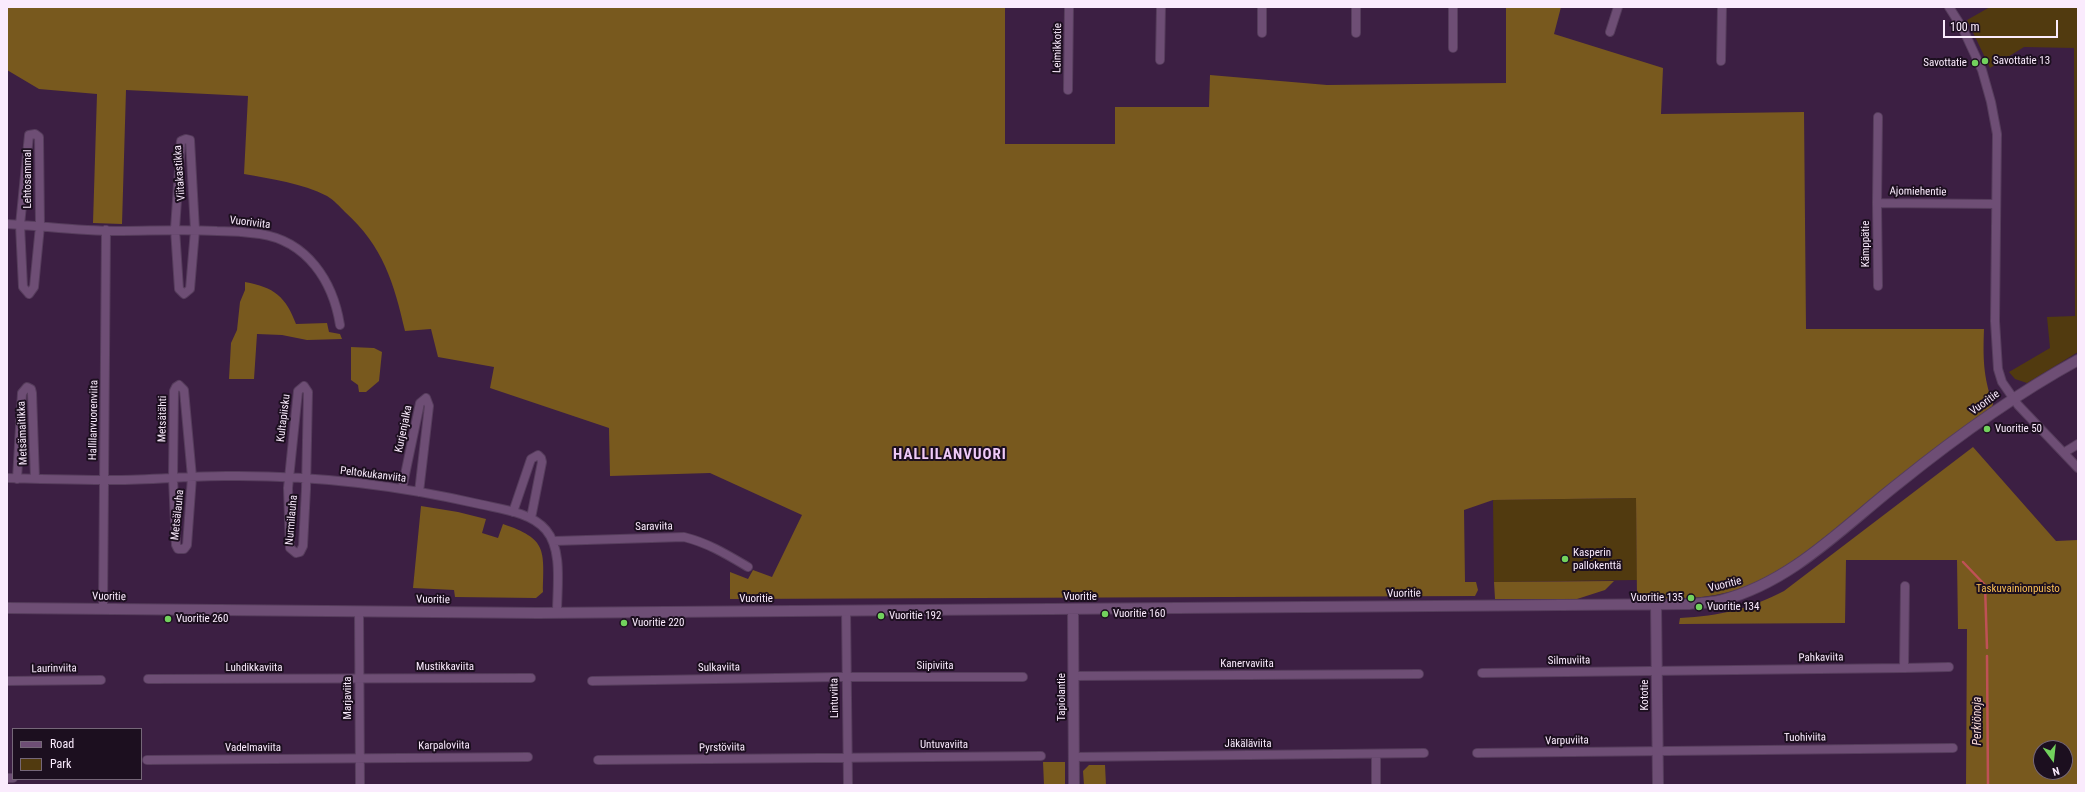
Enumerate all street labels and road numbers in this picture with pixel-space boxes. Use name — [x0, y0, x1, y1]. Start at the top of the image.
street label: Leimikkotie — [1051, 23, 1065, 73]
street label: Viitakastikka — [171, 145, 189, 201]
street label: Lehtosammal — [21, 149, 35, 209]
street label: Ajomiehentie — [1889, 185, 1947, 199]
street label: Vuoriviita — [229, 214, 271, 232]
street label: Kämppätie — [1859, 221, 1873, 267]
street label: Hallilanvuorenviita — [87, 380, 101, 460]
street label: Vuoritie — [1968, 388, 2002, 418]
street label: Kultapiisku — [275, 393, 293, 443]
street label: Metsätähti — [156, 396, 170, 442]
street label: Metsämaitikka — [15, 401, 31, 465]
street label: Kurjenjalka — [393, 404, 415, 454]
street label: Peltokukanviita — [339, 464, 407, 486]
street label: Metsälauha — [169, 489, 187, 541]
street label: Nurmilauha — [283, 495, 301, 545]
street label: Saraviita — [635, 520, 673, 534]
street label: Vuoritie — [1707, 575, 1743, 595]
street label: Vuoritie — [1387, 587, 1421, 601]
street label: Vuoritie — [92, 590, 126, 604]
street label: Vuoritie — [1063, 590, 1097, 604]
street label: Vuoritie — [739, 592, 773, 606]
street label: Vuoritie — [416, 593, 450, 607]
street label: Pahkaviita — [1798, 651, 1844, 665]
street label: Silmuviita — [1548, 654, 1590, 668]
street label: Kanervaviita — [1220, 657, 1274, 671]
street label: Siipiviita — [917, 659, 953, 673]
street label: Mustikkaviita — [416, 660, 474, 674]
street label: Luhdikkaviita — [226, 661, 282, 675]
street label: Sulkaviita — [698, 661, 740, 675]
street label: Laurinviita — [31, 662, 77, 676]
street label: Tapiolantie — [1055, 673, 1069, 721]
street label: Marjaviita — [341, 677, 355, 719]
street label: Lintuviita — [828, 678, 842, 718]
street label: Kototie — [1638, 680, 1652, 710]
street label: Tuohiviita — [1784, 731, 1826, 745]
street label: Varpuviita — [1545, 734, 1589, 748]
street label: Jäkäläviita — [1225, 737, 1271, 751]
street label: Untuvaviita — [920, 738, 968, 752]
street label: Karpaloviita — [418, 739, 470, 753]
street label: Vadelmaviita — [225, 741, 281, 755]
street label: Pyrstöviita — [699, 741, 745, 755]

